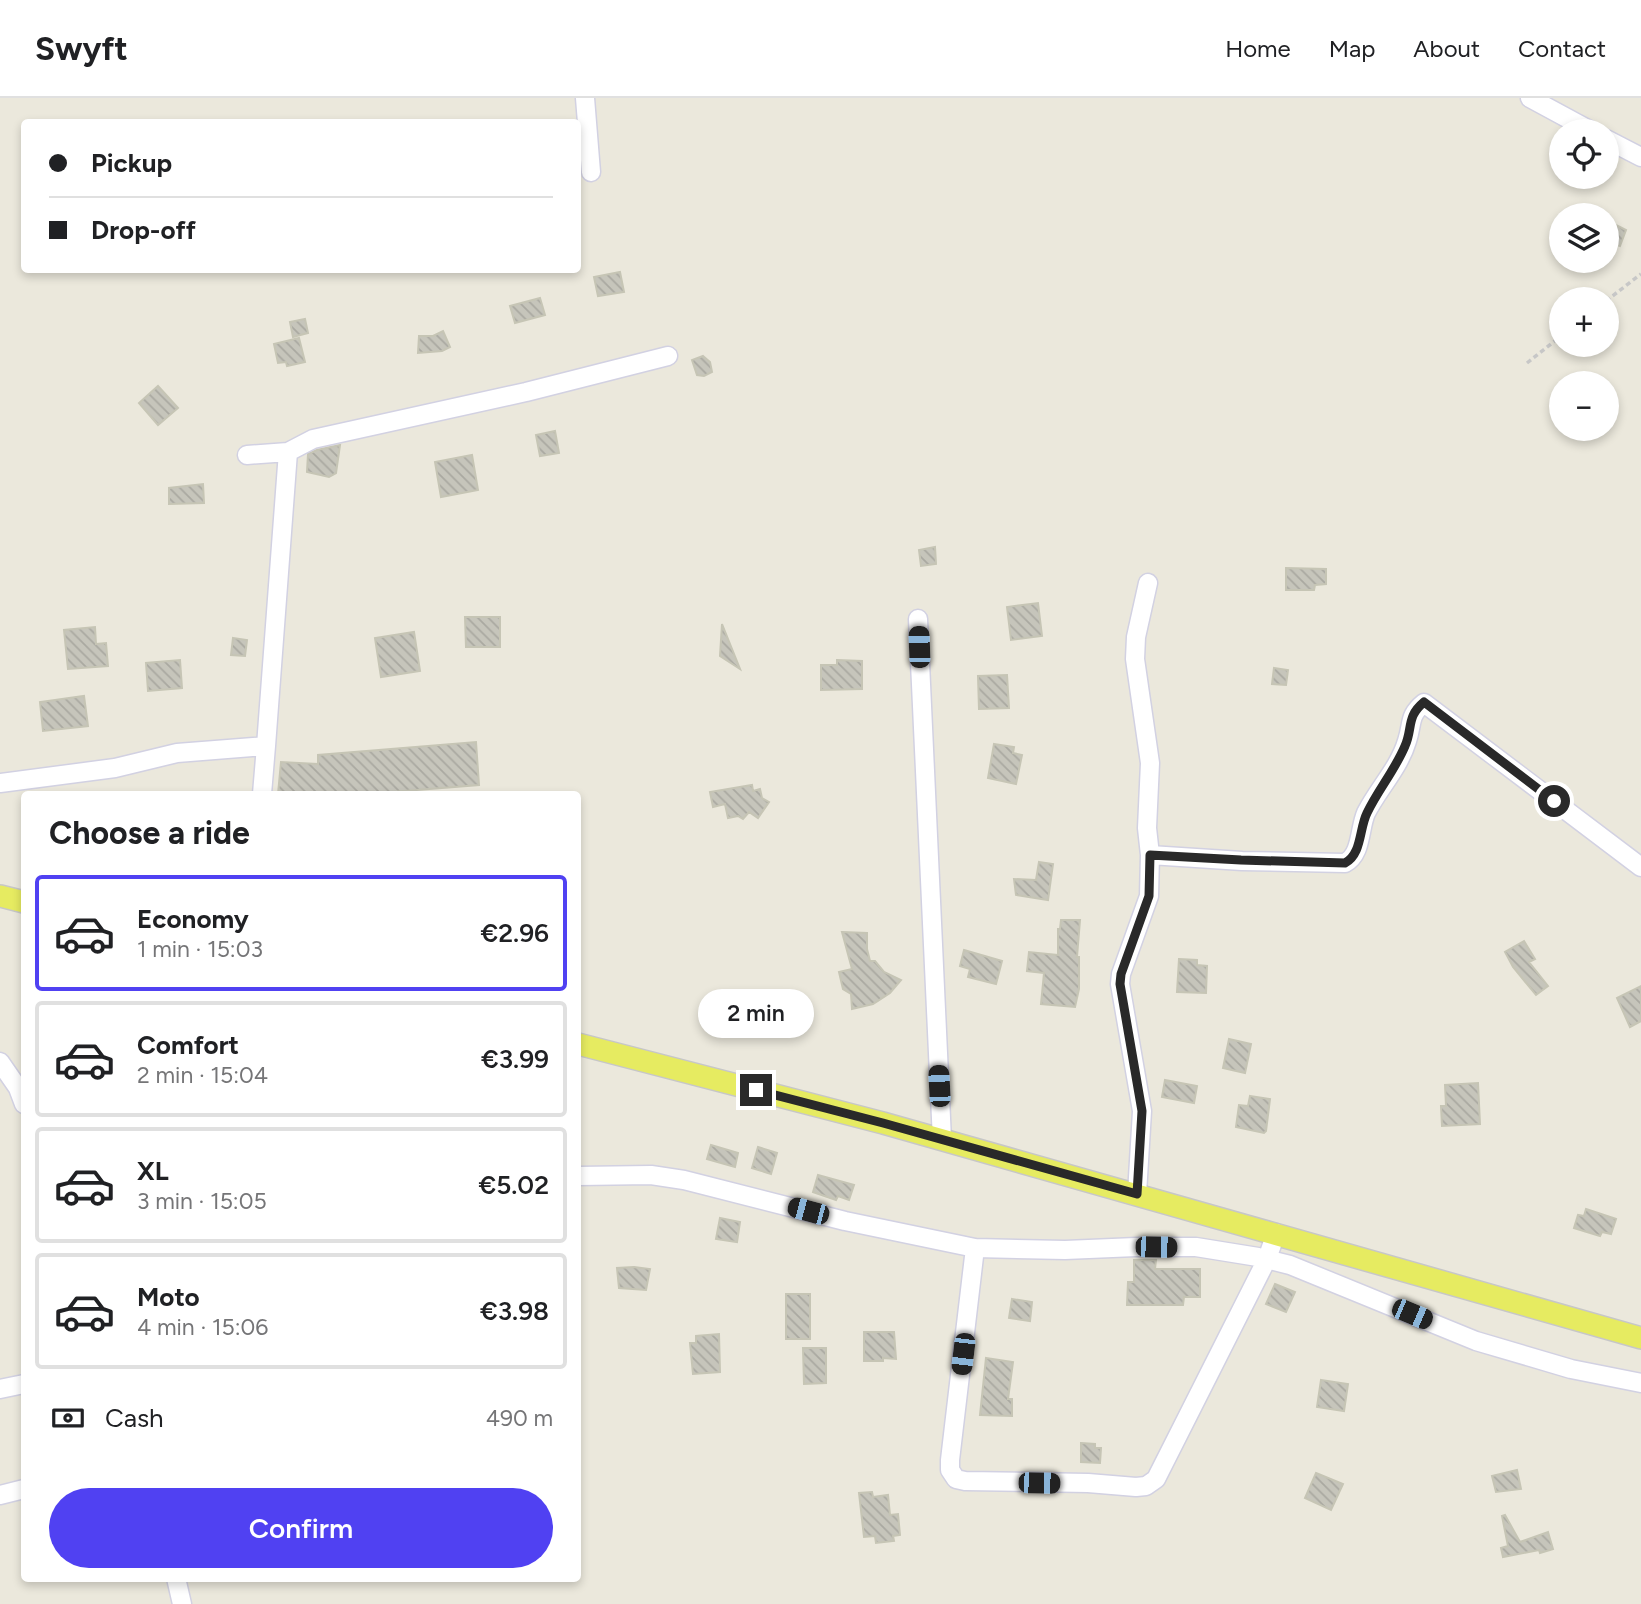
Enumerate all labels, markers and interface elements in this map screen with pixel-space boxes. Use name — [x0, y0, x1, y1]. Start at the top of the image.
text: Swyft — [35, 29, 128, 68]
text: Home — [1225, 34, 1291, 63]
text: Map — [1329, 34, 1375, 63]
text: About — [1413, 34, 1480, 63]
text: Contact — [1518, 34, 1606, 63]
map controls — [1549, 119, 1619, 441]
button: locate — [1549, 119, 1619, 189]
text: Pickup — [91, 147, 172, 179]
button: layers — [1549, 203, 1619, 273]
text: Drop-off — [91, 214, 196, 246]
button: + — [1549, 287, 1619, 357]
button: − — [1549, 371, 1619, 441]
car — [908, 626, 931, 668]
route start — [1538, 785, 1570, 817]
text: Choose a ride — [49, 814, 250, 852]
icon: car — [53, 902, 116, 965]
text: Economy — [137, 903, 249, 935]
text: €2.96 — [481, 917, 549, 949]
text: 1 min · 15:03 — [137, 935, 263, 963]
callout: 2 min — [698, 988, 814, 1038]
text: 2 min — [727, 999, 785, 1027]
icon: car — [53, 1028, 116, 1091]
text: Comfort — [137, 1029, 239, 1061]
text: €3.99 — [481, 1043, 549, 1075]
text: 2 min · 15:04 — [137, 1061, 268, 1089]
car — [928, 1064, 951, 1108]
route end — [740, 1074, 772, 1106]
icon: car — [53, 1154, 116, 1217]
text: XL — [137, 1155, 169, 1187]
text: €5.02 — [479, 1169, 549, 1201]
text: 3 min · 15:05 — [137, 1187, 267, 1215]
car — [785, 1195, 832, 1227]
car — [1135, 1236, 1178, 1258]
icon: car — [53, 1280, 116, 1343]
text: Moto — [137, 1281, 200, 1313]
text: €3.98 — [480, 1295, 549, 1327]
car — [1389, 1296, 1436, 1332]
text: 4 min · 15:06 — [137, 1313, 268, 1341]
car — [951, 1332, 976, 1376]
icon: cash — [49, 1399, 87, 1437]
text: Cash — [105, 1402, 164, 1434]
text: 490 m — [486, 1404, 553, 1432]
car — [1018, 1472, 1061, 1494]
button: Confirm — [49, 1488, 553, 1568]

